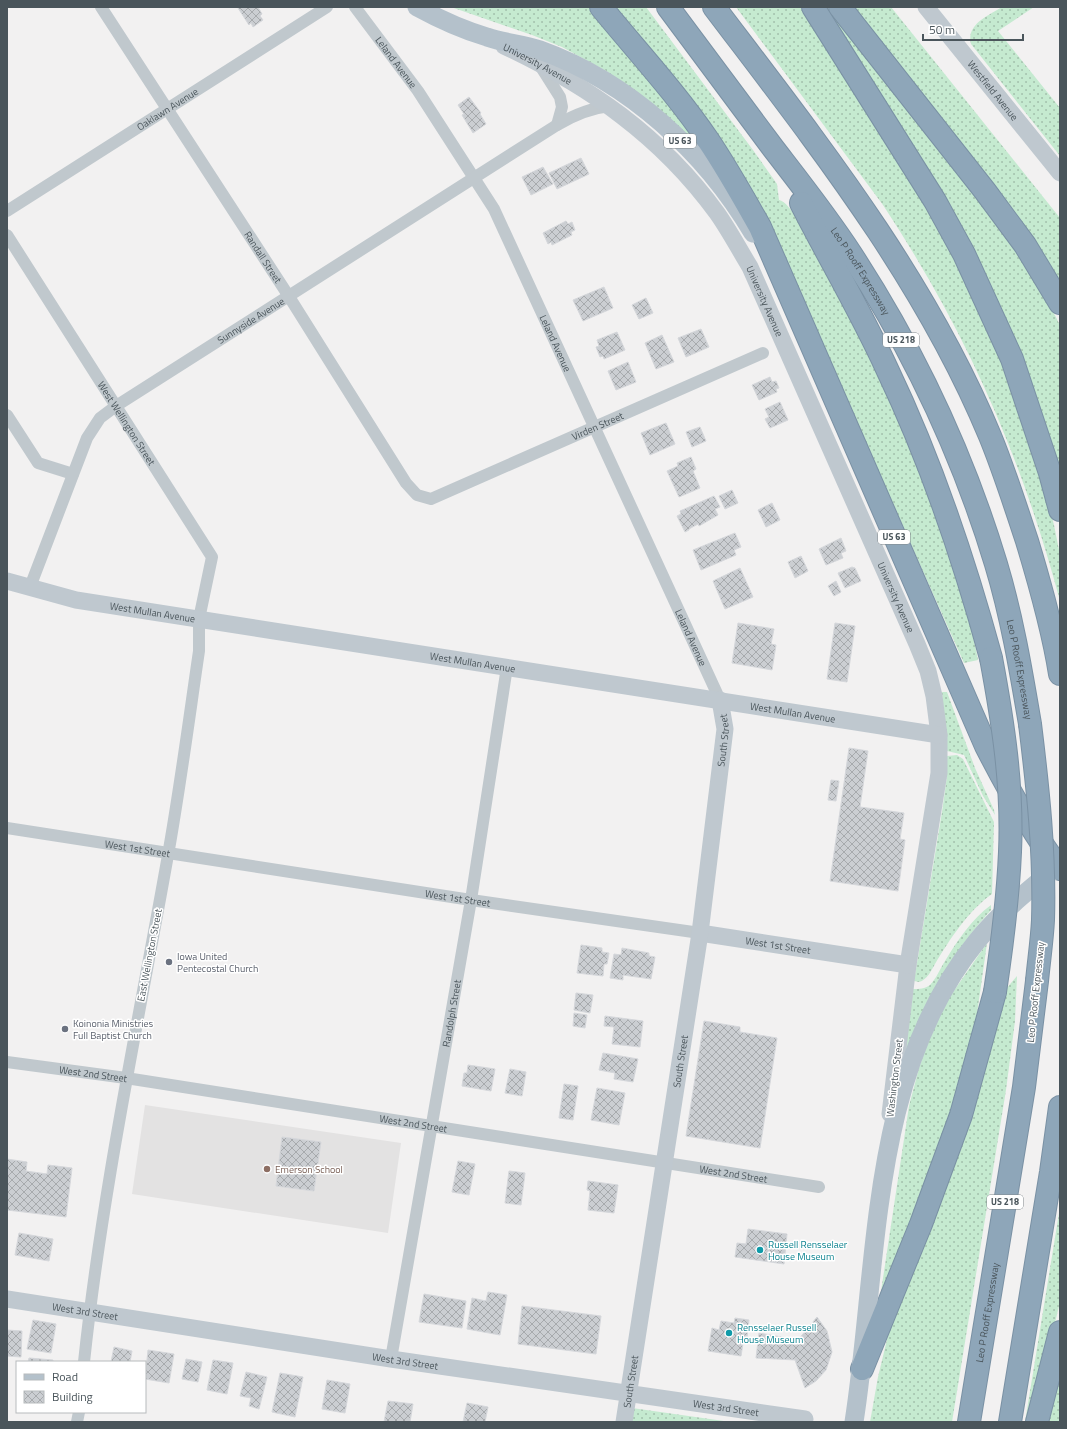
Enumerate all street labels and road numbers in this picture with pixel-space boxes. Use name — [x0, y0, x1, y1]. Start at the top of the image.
street label: Leland Avenue — [372, 33, 420, 92]
street label: University Avenue — [501, 40, 575, 89]
street label: Westfield Avenue — [964, 57, 1022, 124]
street label: Oaklawn Avenue — [134, 84, 201, 135]
road number: US 63 — [664, 134, 696, 148]
street label: Leo P Rooff Expressway — [827, 224, 894, 318]
street label: Randall Street — [240, 228, 286, 287]
street label: University Avenue — [742, 263, 787, 339]
street label: Sunnyside Avenue — [214, 294, 287, 348]
street label: Leland Avenue — [536, 312, 575, 374]
road number: US 218 — [883, 333, 919, 347]
street label: West Wellington Street — [94, 378, 159, 469]
street label: Virden Street — [569, 408, 626, 444]
road number: US 63 — [878, 530, 910, 544]
street label: University Avenue — [874, 560, 918, 635]
street label: West Mullan Avenue — [109, 598, 196, 627]
street label: Leland Avenue — [671, 607, 710, 669]
street label: Leo P Rooff Expressway — [1003, 618, 1036, 721]
street label: West Mullan Avenue — [429, 648, 516, 677]
street label: West Mullan Avenue — [749, 699, 836, 727]
street label: South Street — [713, 712, 733, 768]
street label: West 1st Street — [104, 836, 172, 861]
street label: West 1st Street — [424, 886, 492, 911]
street label: East Wellington Street — [133, 907, 166, 1003]
street label: West 1st Street — [744, 933, 812, 958]
street label: Leo P Rooff Expressway — [1023, 941, 1048, 1043]
street label: Randolph Street — [439, 978, 465, 1048]
street label: South Street — [669, 1034, 692, 1089]
street label: Washington Street — [882, 1038, 907, 1118]
street label: West 2nd Street — [58, 1062, 129, 1086]
street label: West 2nd Street — [378, 1111, 449, 1136]
street label: West 2nd Street — [698, 1161, 769, 1187]
road number: US 218 — [987, 1195, 1023, 1209]
street label: Leo P Rooff Expressway — [972, 1261, 1003, 1364]
street label: West 3rd Street — [51, 1299, 119, 1324]
street label: West 3rd Street — [371, 1349, 440, 1374]
street label: South Street — [619, 1354, 642, 1409]
street label: West 3rd Street — [692, 1396, 760, 1420]

